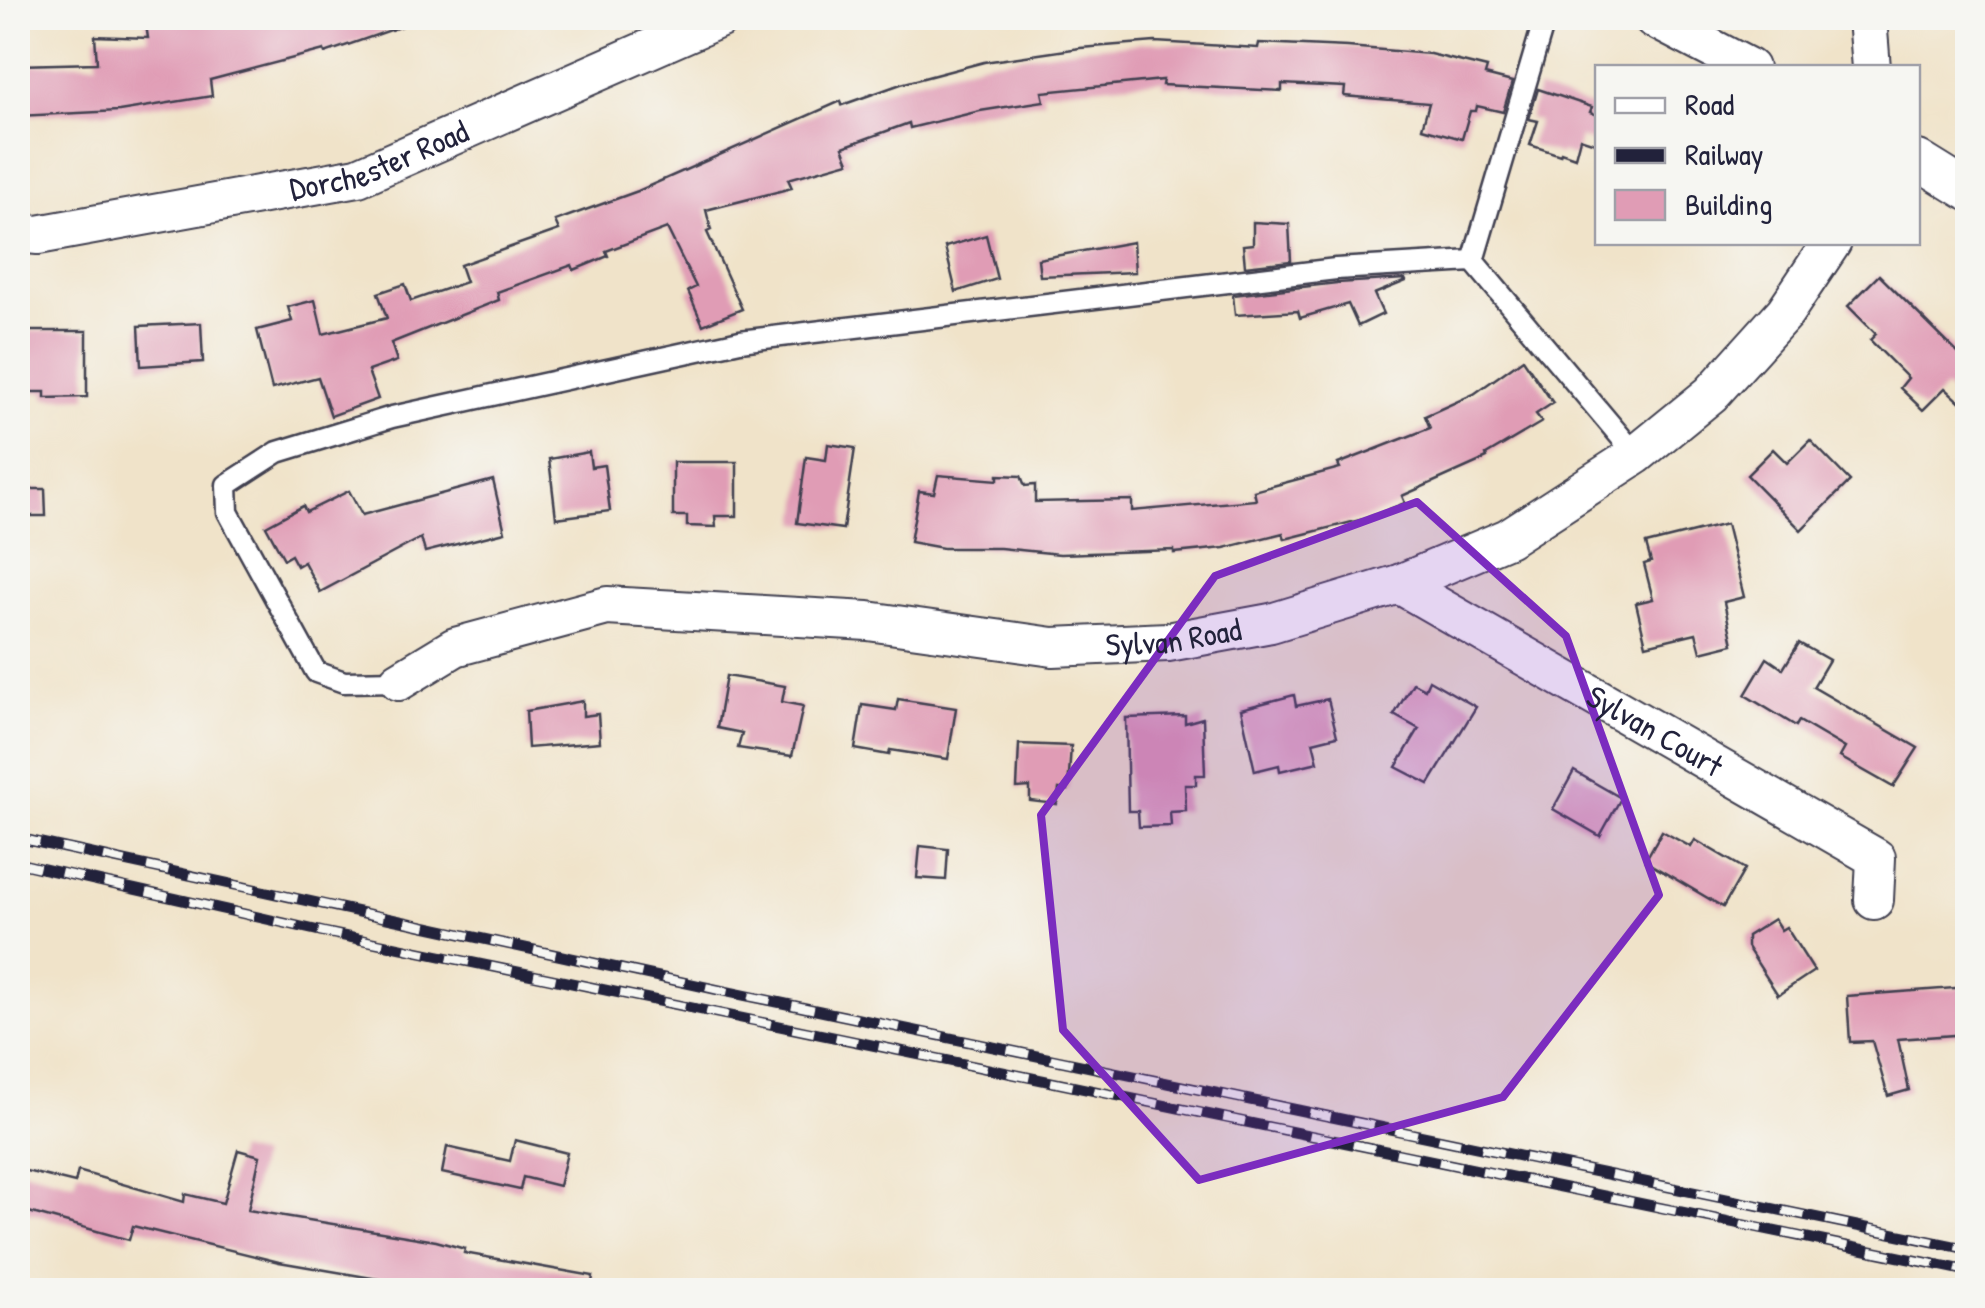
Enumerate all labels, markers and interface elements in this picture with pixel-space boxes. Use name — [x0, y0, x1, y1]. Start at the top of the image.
legend — [1595, 65, 1920, 245]
text: Road — [1685, 84, 1734, 124]
street label: Dorchester Road — [286, 109, 475, 210]
text: Railway — [1685, 134, 1763, 174]
text: Building — [1685, 184, 1772, 224]
street label: Sylvan Road — [1105, 607, 1244, 666]
street label: Sylvan Court — [1579, 674, 1732, 787]

